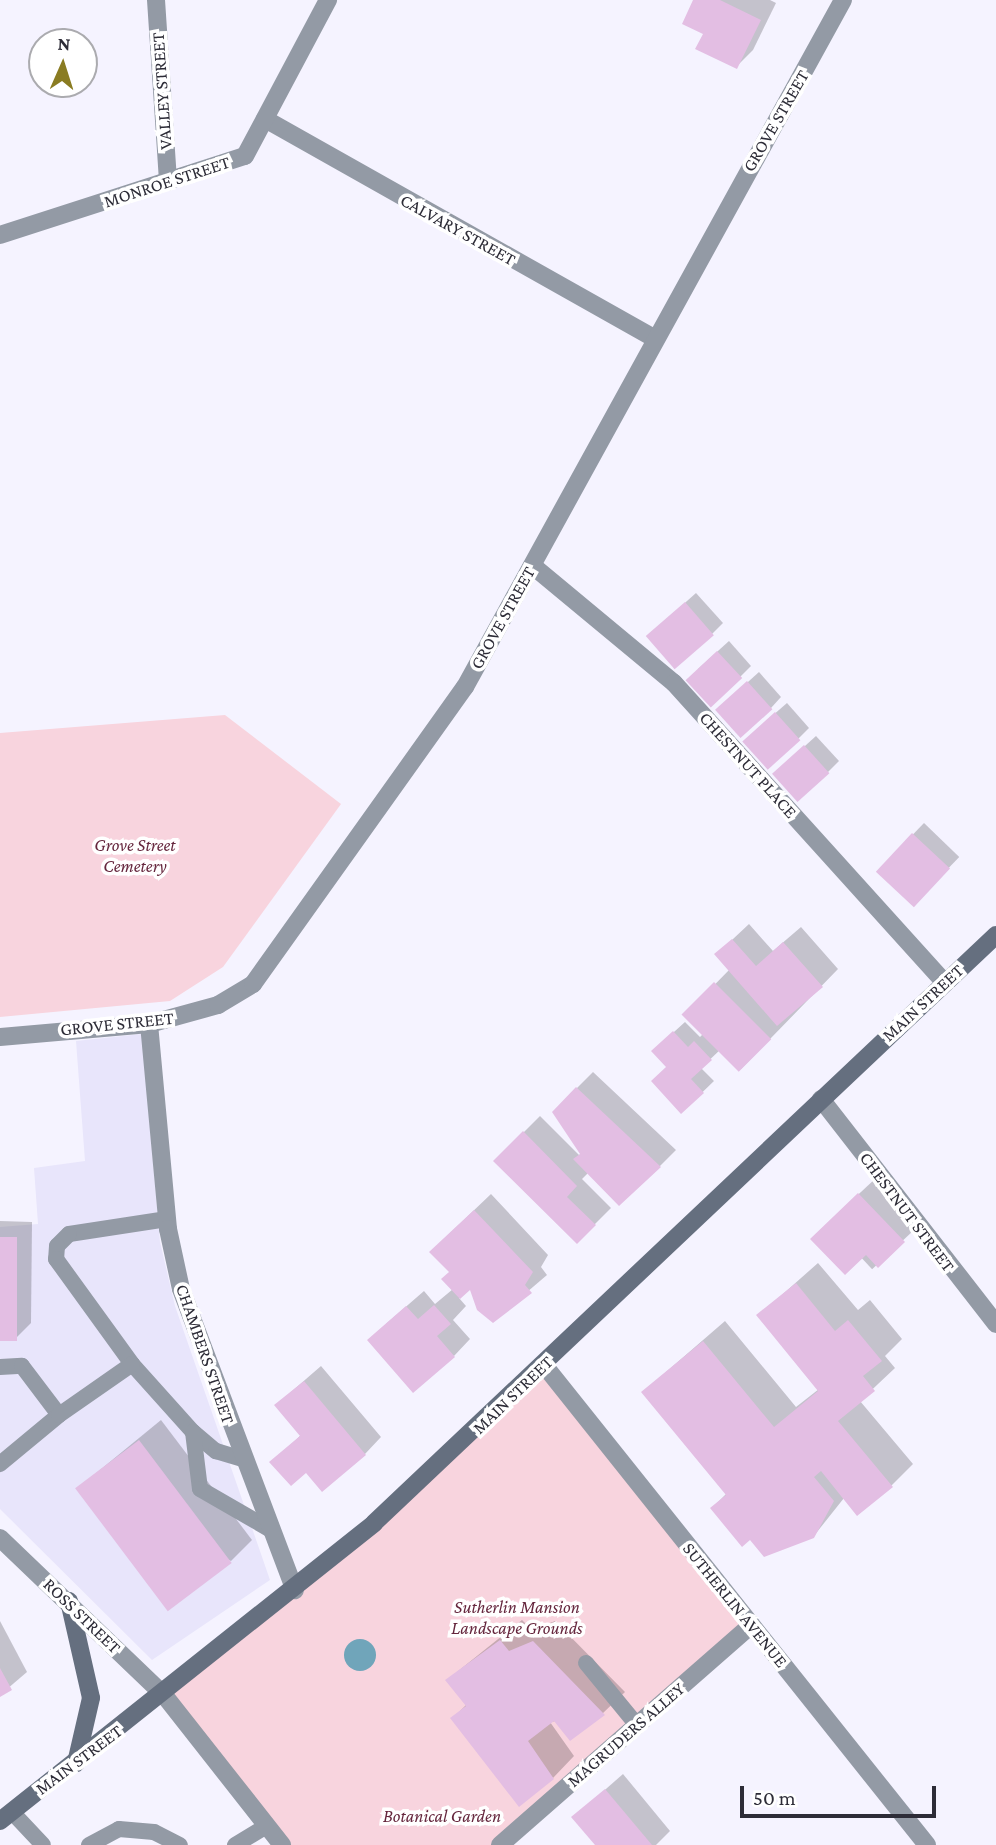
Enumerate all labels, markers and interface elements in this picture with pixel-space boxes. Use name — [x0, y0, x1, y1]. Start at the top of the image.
north arrow — [28, 28, 98, 98]
street label: VALLEY STREET — [147, 32, 177, 150]
text: N — [57, 33, 71, 54]
street label: GROVE STREET — [738, 66, 814, 176]
street label: MONROE STREET — [101, 151, 233, 213]
street label: CALVARY STREET — [397, 189, 519, 271]
street label: GROVE STREET — [466, 563, 540, 673]
street label: CHESTNUT PLACE — [695, 707, 801, 823]
park label: Grove Street Cemetery — [94, 835, 176, 878]
street label: MAIN STREET — [878, 960, 968, 1046]
street label: GROVE STREET — [59, 1007, 175, 1041]
street label: CHESTNUT STREET — [855, 1148, 959, 1276]
street label: CHAMBERS STREET — [171, 1281, 239, 1427]
street label: MAIN STREET — [468, 1351, 558, 1439]
street label: SUTHERLIN AVENUE — [678, 1538, 792, 1672]
street label: ROSS STREET — [39, 1574, 125, 1658]
park label: Sutherlin Mansion Landscape Grounds — [451, 1597, 583, 1640]
street label: MAGRUDERS ALLEY — [563, 1678, 689, 1792]
street label: MAIN STREET — [31, 1720, 127, 1800]
scale bar — [744, 1772, 940, 1816]
text: 50 m — [753, 1786, 796, 1810]
park label: Botanical Garden — [383, 1805, 501, 1827]

